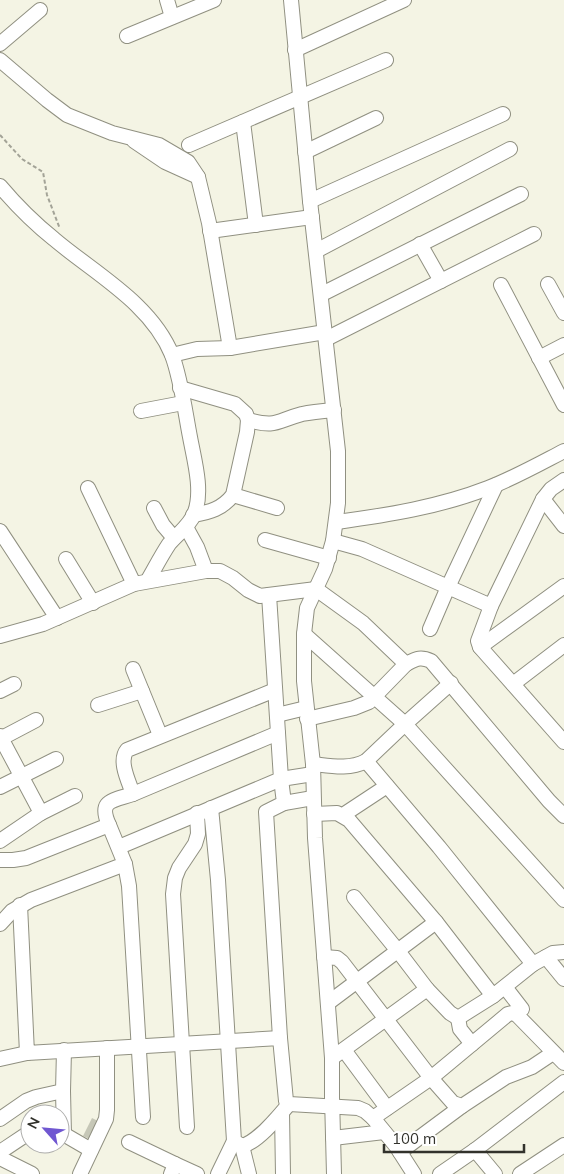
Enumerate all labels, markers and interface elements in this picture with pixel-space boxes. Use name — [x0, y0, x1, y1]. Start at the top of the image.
north arrow — [20, 1104, 70, 1154]
text: N — [23, 1114, 44, 1132]
scale bar — [384, 1122, 524, 1154]
text: 100 m — [392, 1129, 436, 1148]

